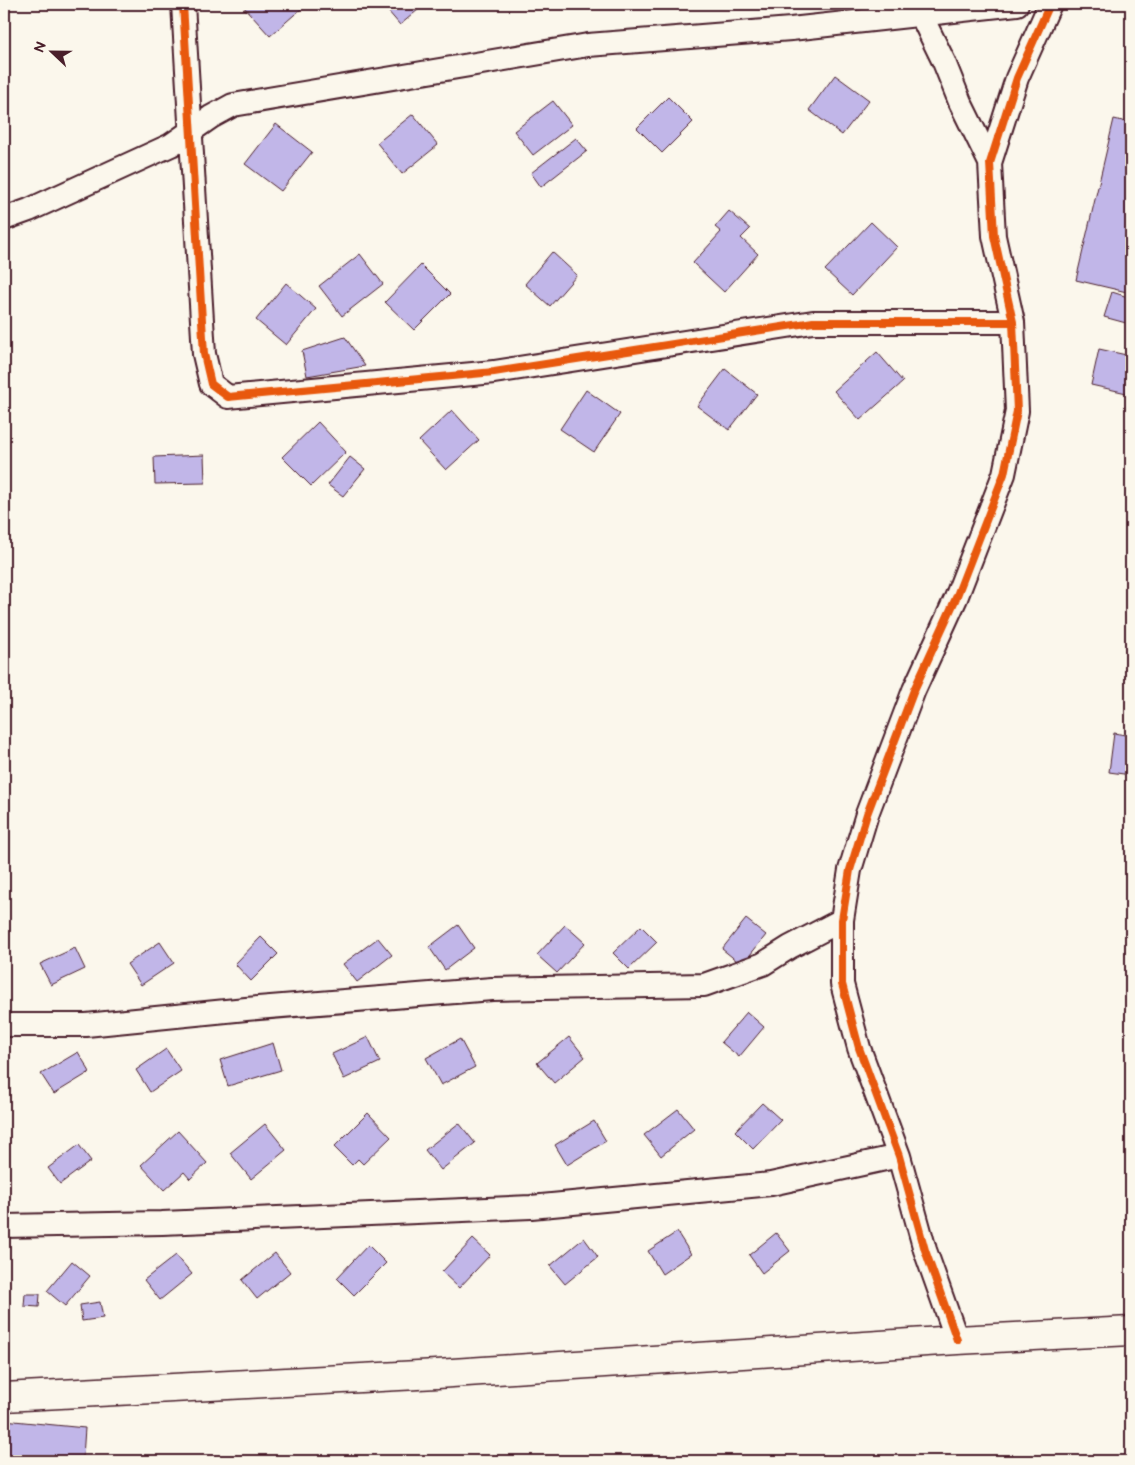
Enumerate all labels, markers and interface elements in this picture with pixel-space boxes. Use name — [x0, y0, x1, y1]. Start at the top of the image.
north arrow — [28, 28, 78, 78]
text: N — [31, 39, 50, 55]

